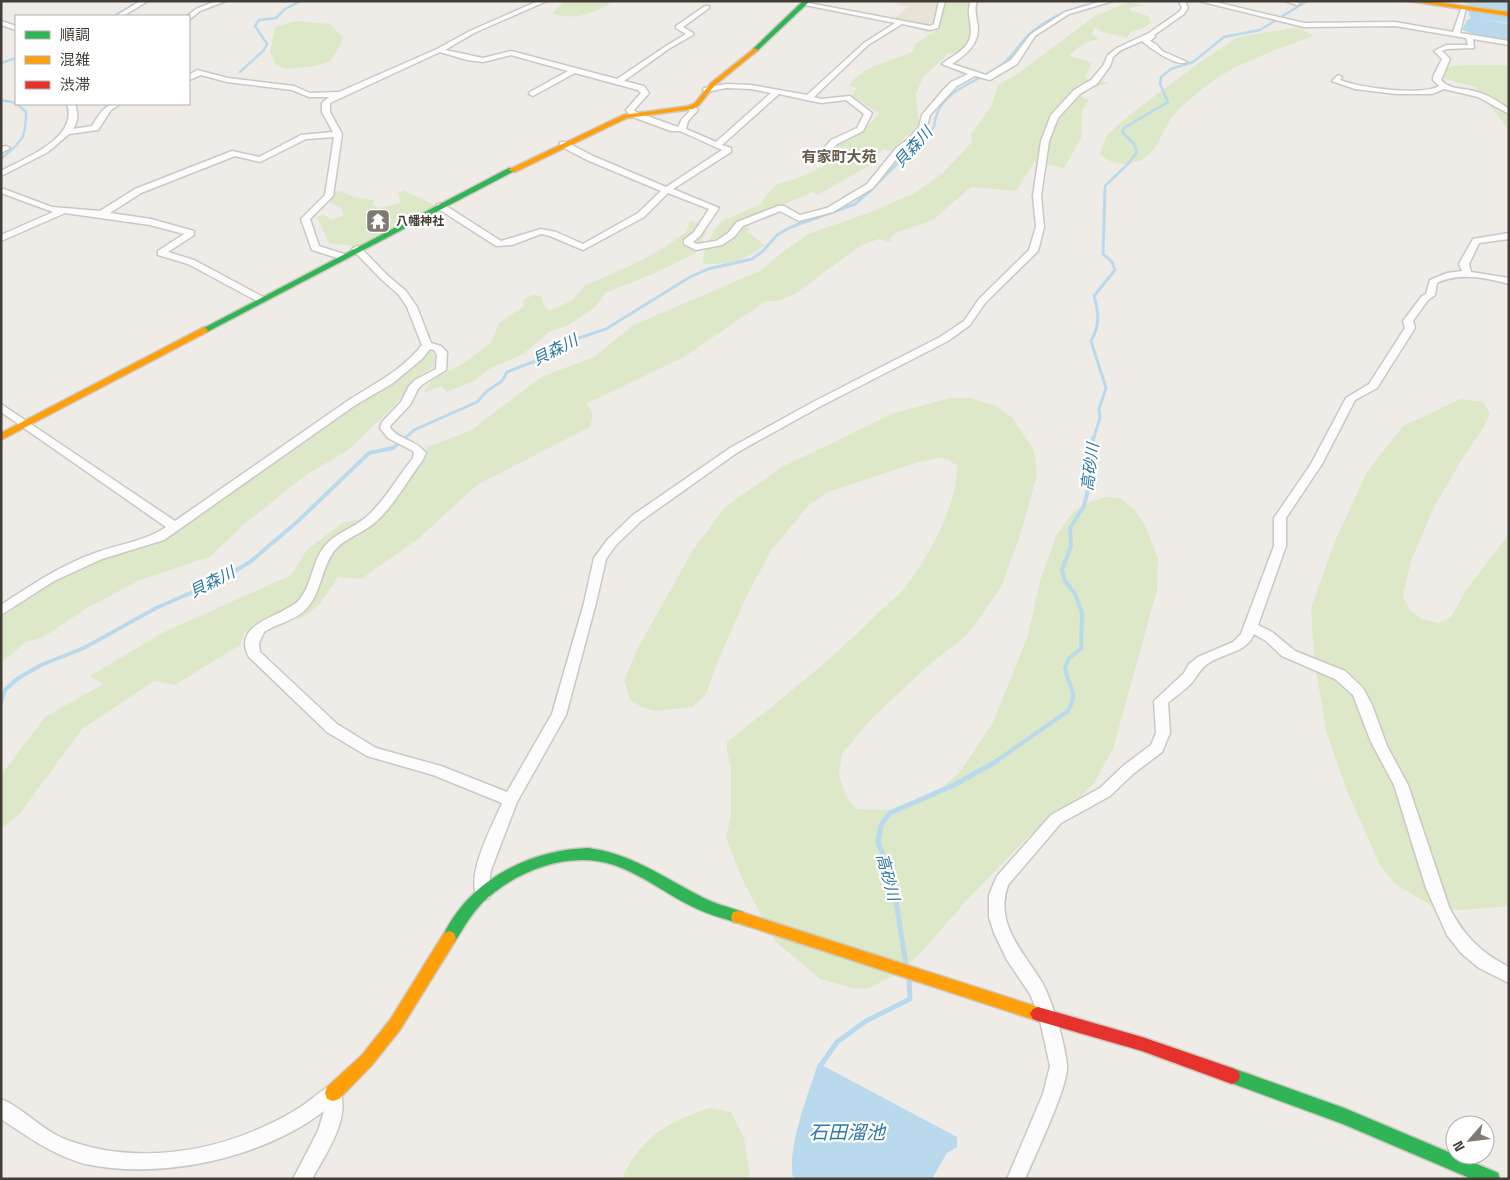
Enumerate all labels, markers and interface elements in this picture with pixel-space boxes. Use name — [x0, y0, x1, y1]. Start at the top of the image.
legend — [15, 15, 190, 105]
text: 順調 — [60, 25, 90, 44]
text: 混雑 — [60, 50, 90, 69]
text: 渋滞 — [60, 75, 90, 94]
water label: 貝森川 — [889, 121, 938, 172]
district label: 有家町大苑 — [801, 147, 877, 166]
temple icon: 八幡神社 — [365, 208, 391, 234]
place label: 八幡神社 — [396, 213, 444, 229]
water label: 貝森川 — [529, 329, 583, 370]
water label: 高砂川 — [1077, 440, 1104, 492]
water label: 貝森川 — [186, 561, 240, 602]
water label: 高砂川 — [872, 851, 905, 905]
north arrow — [1445, 1115, 1495, 1165]
water label: 石田溜池 — [809, 1120, 887, 1145]
text: N — [1448, 1138, 1469, 1154]

